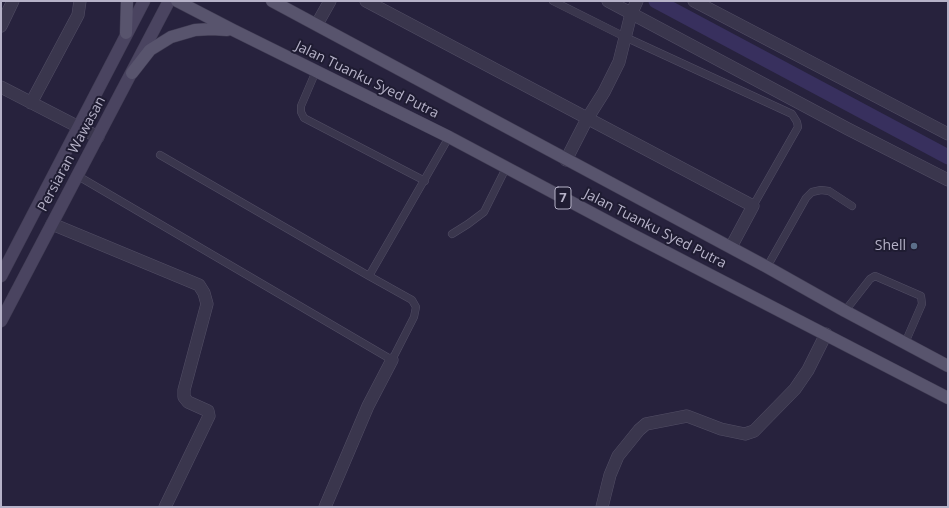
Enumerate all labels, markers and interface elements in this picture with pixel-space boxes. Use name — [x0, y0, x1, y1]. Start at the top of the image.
street label: Jalan Tuanku Syed Putra — [293, 38, 441, 122]
street label: Persiaran Wawasan — [35, 94, 109, 214]
street label: Jalan Tuanku Syed Putra — [581, 186, 729, 272]
road number: 7 — [555, 187, 571, 209]
place label: Shell — [875, 238, 906, 254]
marker: Shell — [909, 241, 919, 251]

